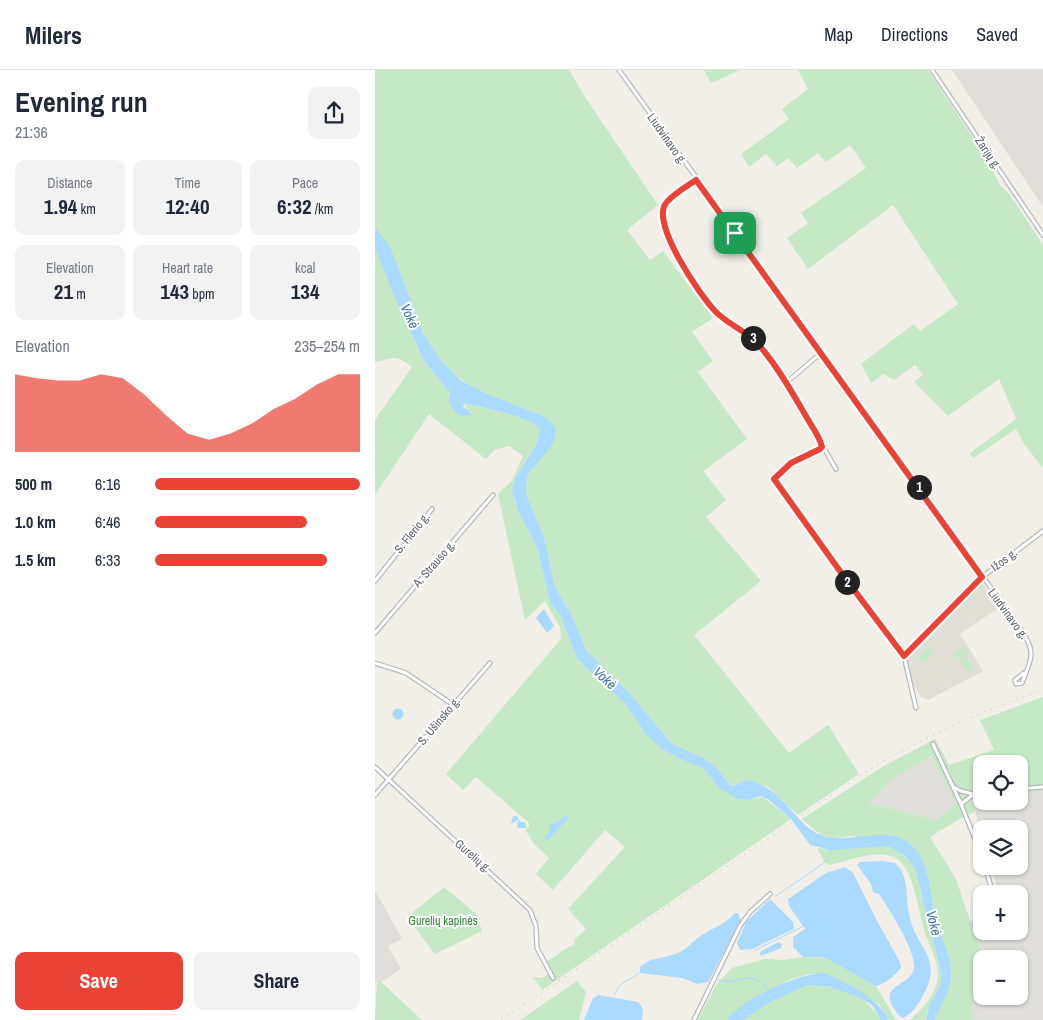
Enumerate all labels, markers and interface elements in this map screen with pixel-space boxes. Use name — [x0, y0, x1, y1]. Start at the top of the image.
text: Milers — [25, 19, 82, 51]
text: Map — [824, 22, 853, 47]
text: Directions — [881, 22, 948, 47]
text: Saved — [976, 22, 1018, 47]
text: Evening run — [15, 83, 148, 121]
button: share — [308, 87, 360, 139]
street label: Liudvinavo g. — [643, 110, 691, 168]
text: 21:36 — [15, 121, 48, 143]
street label: Žarijų g. — [971, 134, 1005, 172]
text: Distance — [47, 174, 92, 192]
text: Time — [175, 174, 200, 192]
text: Pace — [292, 174, 318, 192]
text: 1.94 — [44, 192, 77, 221]
text: 12:40 — [165, 192, 210, 221]
text: 6:32 — [277, 192, 312, 221]
text: km — [77, 200, 96, 218]
text: /km — [312, 200, 333, 218]
pin — [714, 212, 756, 254]
icon: arrive — [721, 219, 749, 247]
text: Elevation — [46, 259, 94, 277]
text: Heart rate — [162, 259, 213, 277]
text: kcal — [295, 259, 315, 277]
text: 21 — [54, 277, 73, 306]
text: 143 — [160, 277, 189, 306]
text: 134 — [291, 277, 320, 306]
text: m — [73, 285, 86, 303]
text: bpm — [189, 285, 215, 303]
water label: Vokė — [397, 301, 423, 331]
pin: 3 — [741, 326, 765, 350]
text: 3 — [750, 329, 757, 347]
text: Elevation — [15, 335, 70, 357]
text: 235–254 m — [294, 335, 360, 357]
text: 500 m — [15, 473, 52, 495]
text: 6:16 — [95, 473, 121, 495]
pin: 1 — [907, 474, 931, 500]
text: 1 — [916, 478, 923, 496]
street label: S. Flerio g. — [391, 509, 433, 557]
text: 1.0 km — [15, 511, 56, 533]
text: 6:46 — [95, 511, 121, 533]
street label: A. Strauso g. — [409, 537, 459, 591]
street label: Ižos g. — [988, 545, 1020, 575]
text: 1.5 km — [15, 549, 56, 571]
text: 6:33 — [95, 549, 121, 571]
pin: 2 — [835, 570, 859, 594]
text: 2 — [844, 573, 851, 591]
street label: Liudvinavo g. — [984, 585, 1032, 643]
water label: Vokė — [590, 663, 620, 693]
street label: S. Ušinsko g. — [414, 693, 464, 749]
map controls — [973, 755, 1028, 1005]
button: locate — [973, 755, 1028, 810]
button: layers — [973, 820, 1028, 875]
street label: Gurelių g. — [451, 836, 495, 876]
button: + — [973, 885, 1028, 940]
water label: Vokė — [922, 908, 946, 938]
park label: Gurelių kapinės — [408, 913, 478, 929]
button: − — [973, 950, 1028, 1005]
button: Save — [15, 952, 183, 1010]
button: Share — [193, 952, 360, 1010]

